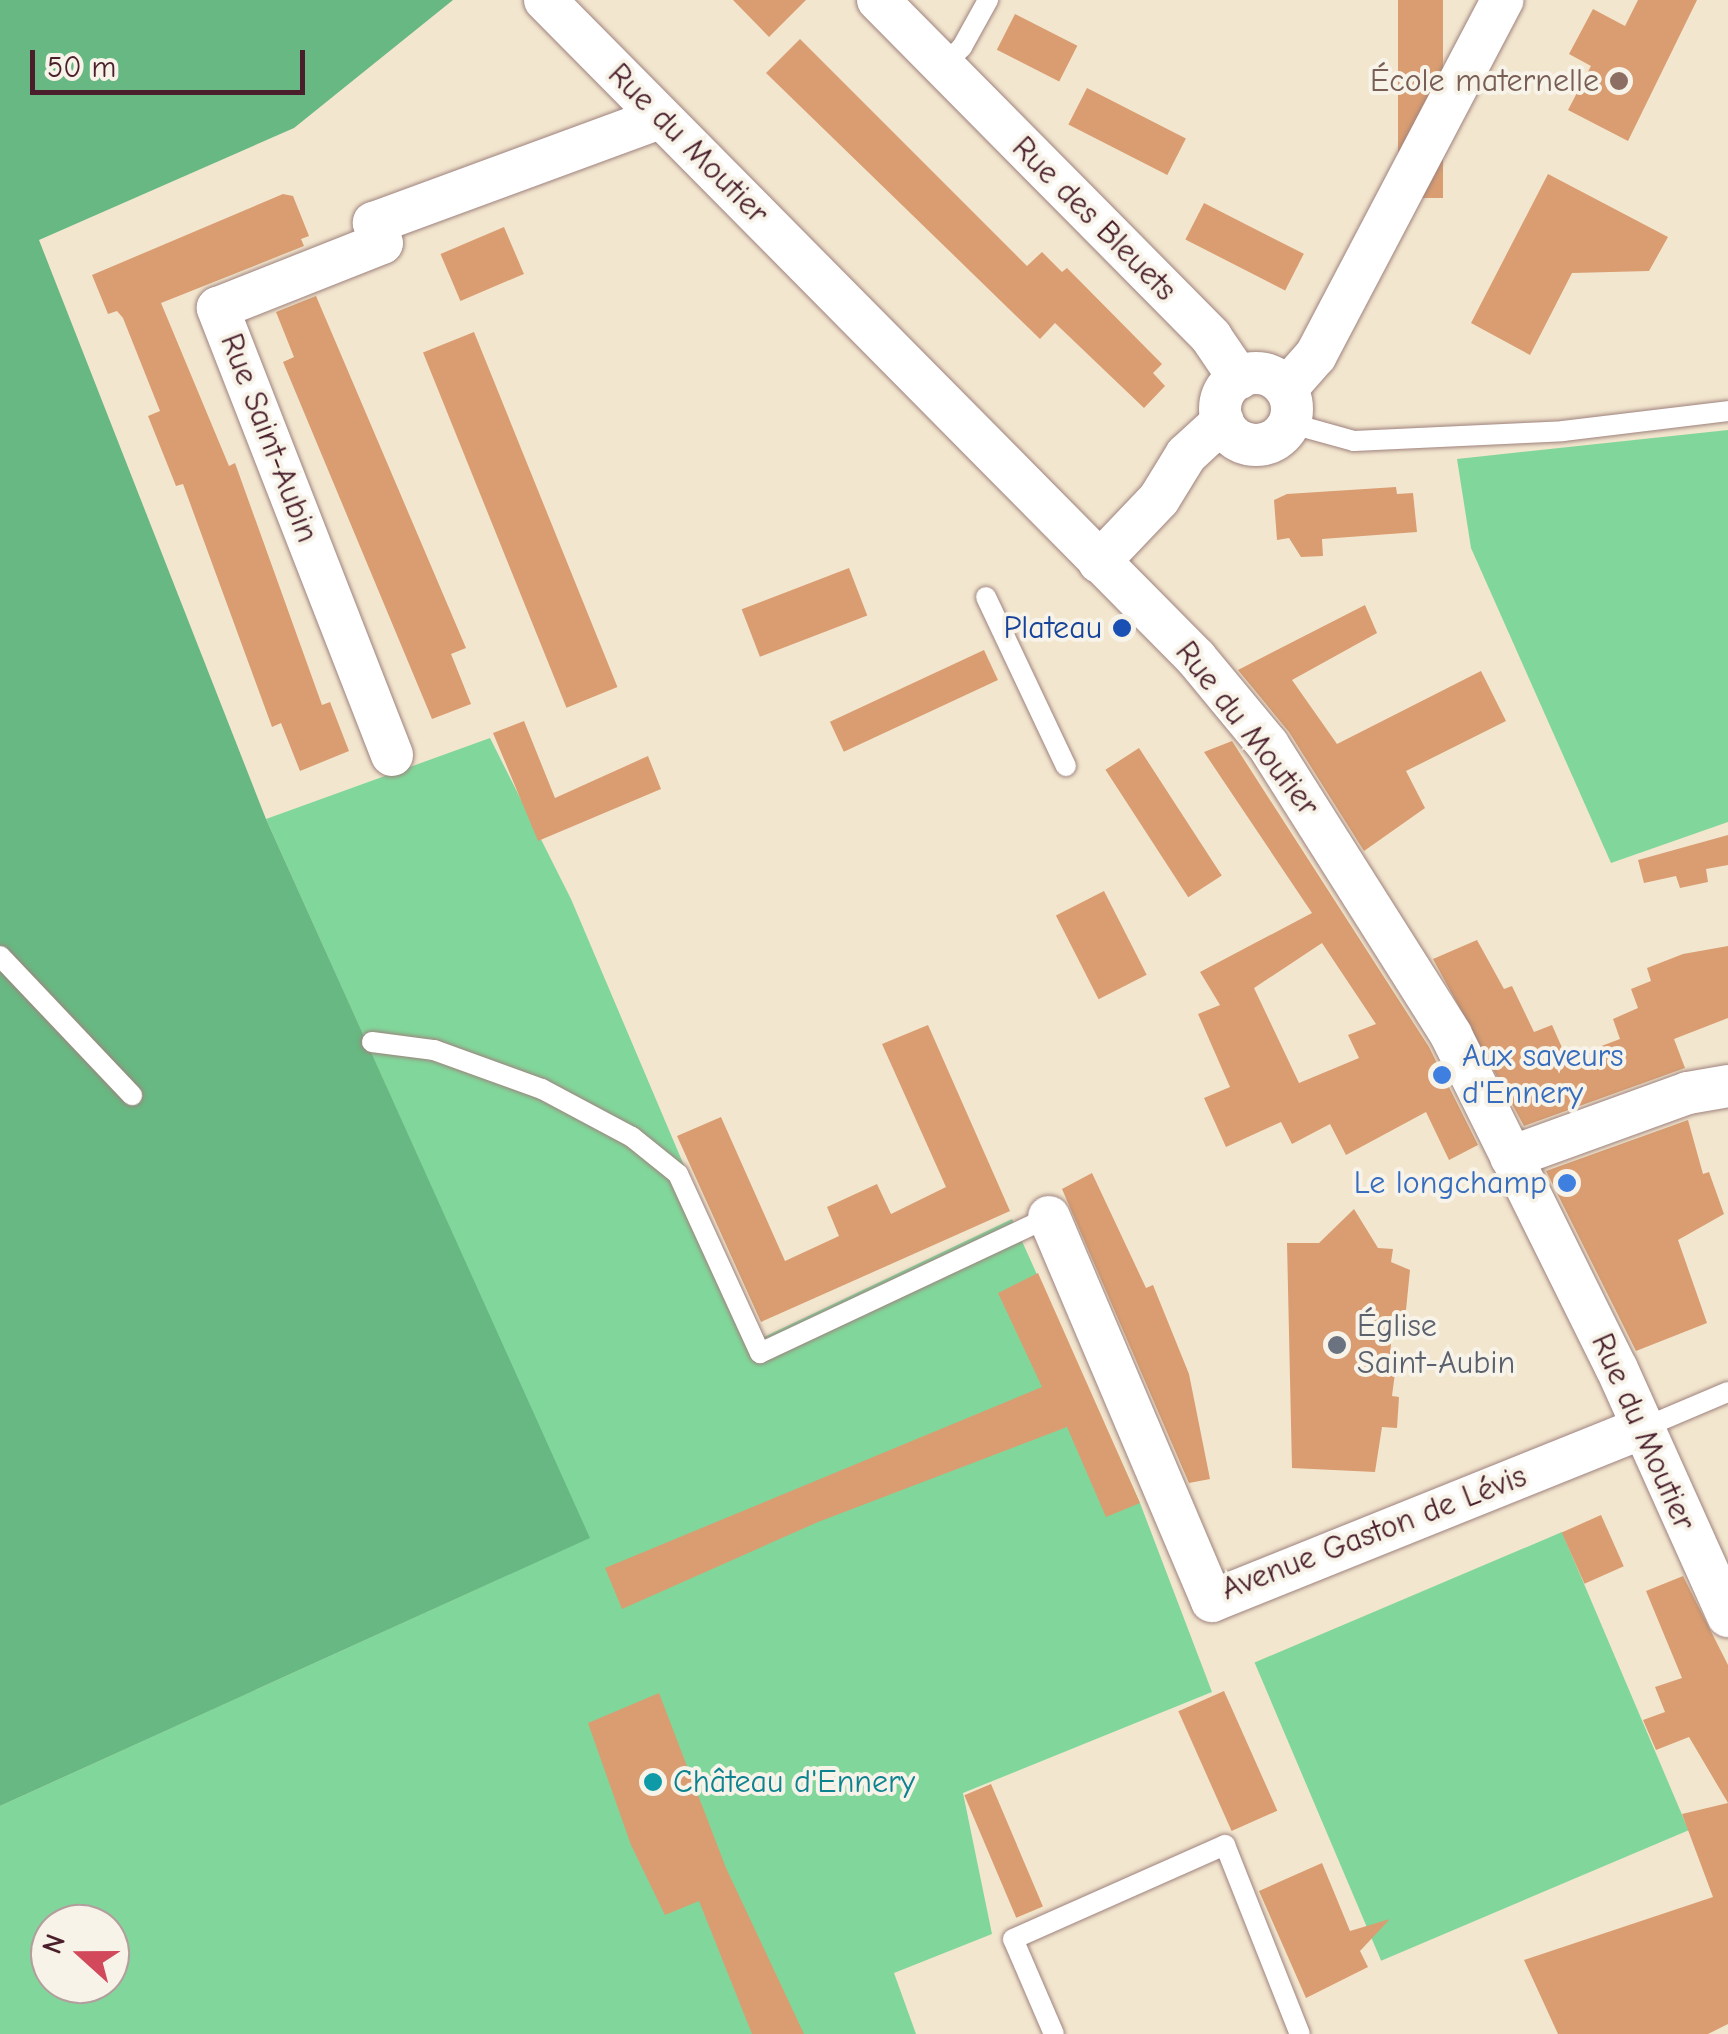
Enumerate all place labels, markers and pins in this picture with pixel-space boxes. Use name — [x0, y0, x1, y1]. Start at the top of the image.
place label: École maternelle — [1370, 62, 1599, 100]
marker: École maternelle — [1608, 70, 1630, 92]
place label: Plateau — [1003, 609, 1102, 647]
marker: Plateau — [1111, 617, 1133, 639]
place label: Aux saveurs d'Ennery — [1462, 1038, 1624, 1113]
marker: Aux saveurs d'Ennery — [1431, 1064, 1453, 1086]
place label: Le longchamp — [1354, 1164, 1547, 1202]
marker: Le longchamp — [1556, 1172, 1578, 1194]
place label: Église Saint-Aubin — [1357, 1308, 1515, 1383]
marker: Église Saint-Aubin — [1326, 1334, 1348, 1356]
place label: Château d'Ennery — [673, 1763, 915, 1801]
marker: Château d'Ennery — [642, 1771, 664, 1793]

